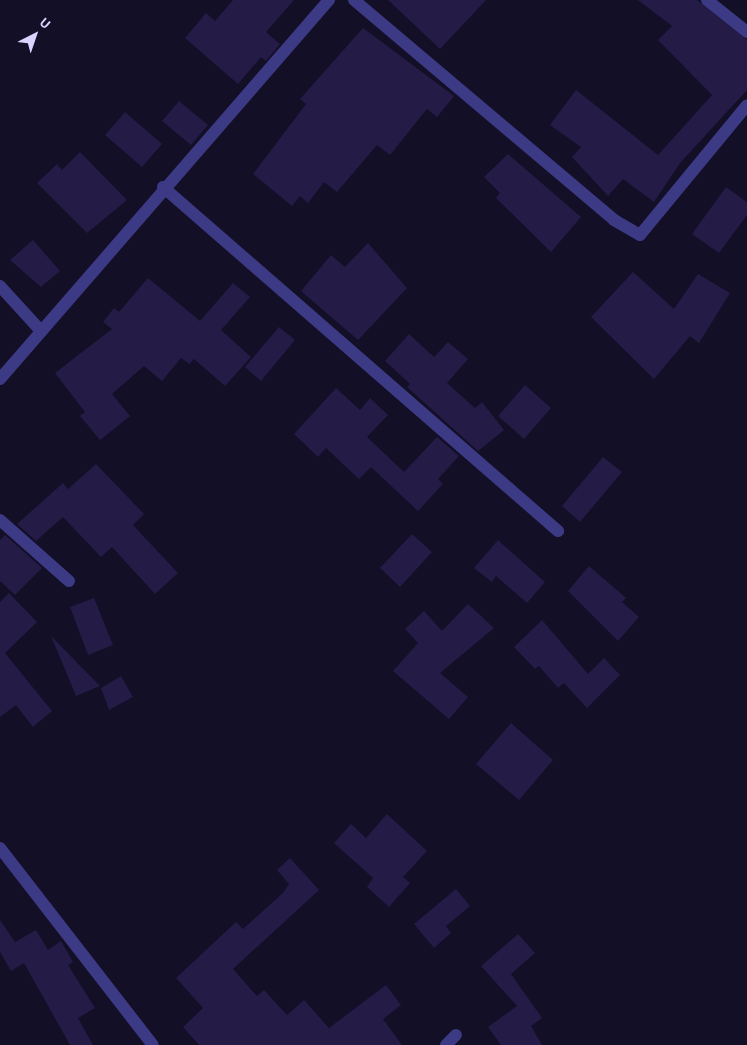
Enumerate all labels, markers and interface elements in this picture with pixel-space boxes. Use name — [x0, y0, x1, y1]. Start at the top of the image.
north arrow — [10, 10, 60, 60]
text: U — [37, 15, 53, 32]

